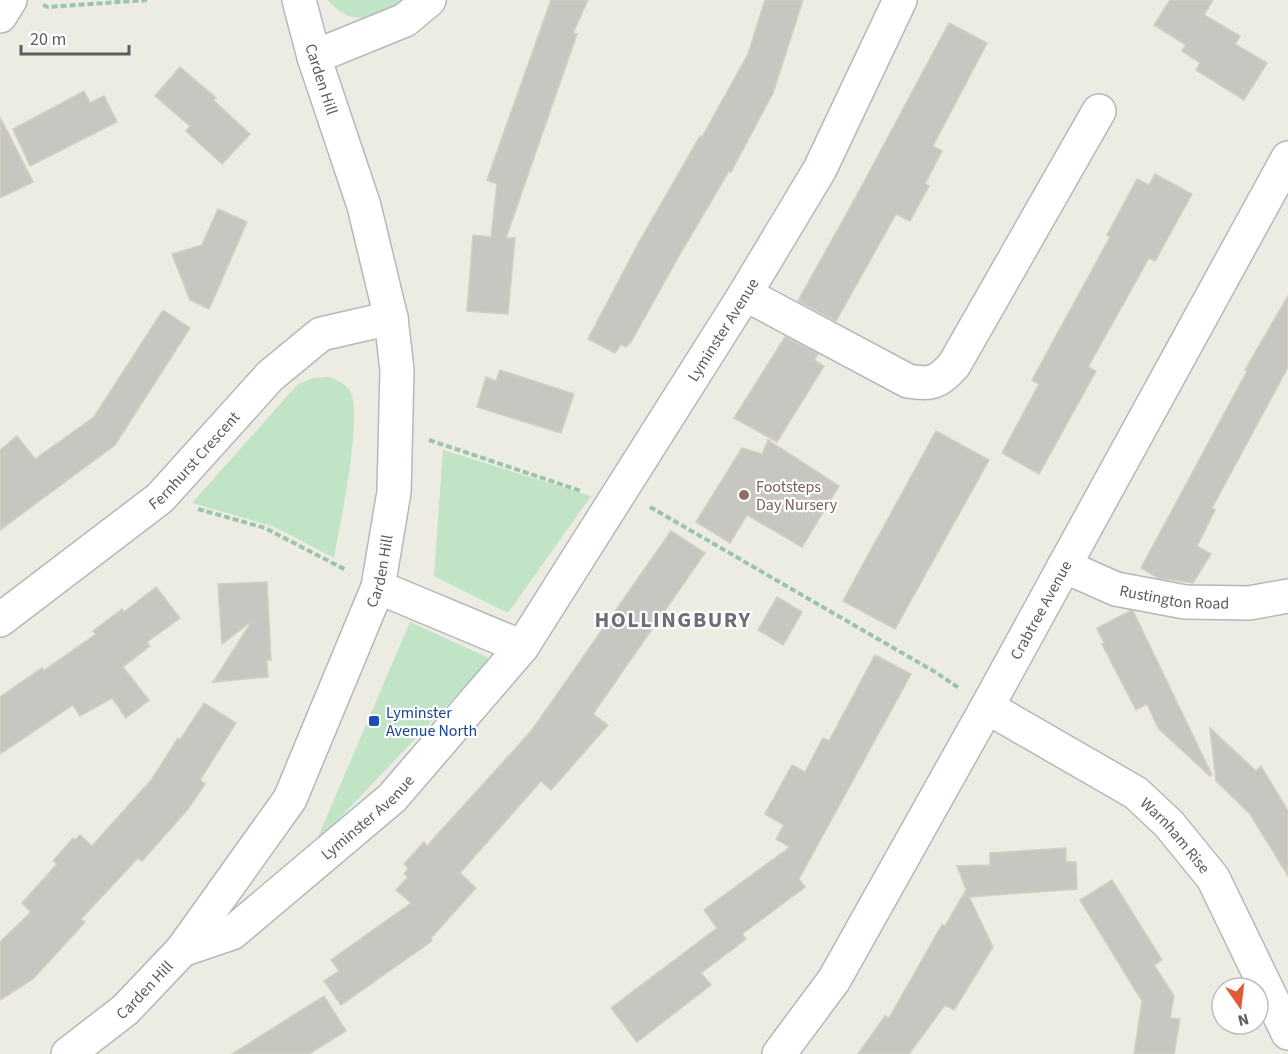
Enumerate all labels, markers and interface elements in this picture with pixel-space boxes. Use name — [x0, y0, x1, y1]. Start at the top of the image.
scale bar — [21, 18, 129, 56]
text: 20 m — [30, 27, 66, 52]
street label: Carden Hill — [299, 41, 343, 118]
street label: Lyminster Avenue — [683, 274, 764, 386]
street label: Fernhurst Crescent — [144, 406, 246, 515]
place label: Footsteps Day Nursery — [756, 476, 838, 516]
marker: Footsteps Day Nursery — [737, 488, 751, 502]
street label: Carden Hill — [361, 533, 399, 611]
street label: Crabtree Avenue — [1005, 557, 1077, 664]
street label: Rustington Road — [1118, 580, 1229, 615]
district label: HOLLINGBURY — [594, 604, 752, 636]
place label: Lyminster Avenue North — [386, 702, 477, 742]
marker: Lyminster Avenue North — [367, 714, 381, 728]
street label: Lyminster Avenue — [317, 770, 419, 865]
street label: Warnham Rise — [1135, 793, 1215, 879]
street label: Carden Hill — [112, 956, 178, 1025]
north arrow — [1210, 976, 1270, 1036]
text: N — [1236, 1008, 1251, 1032]

